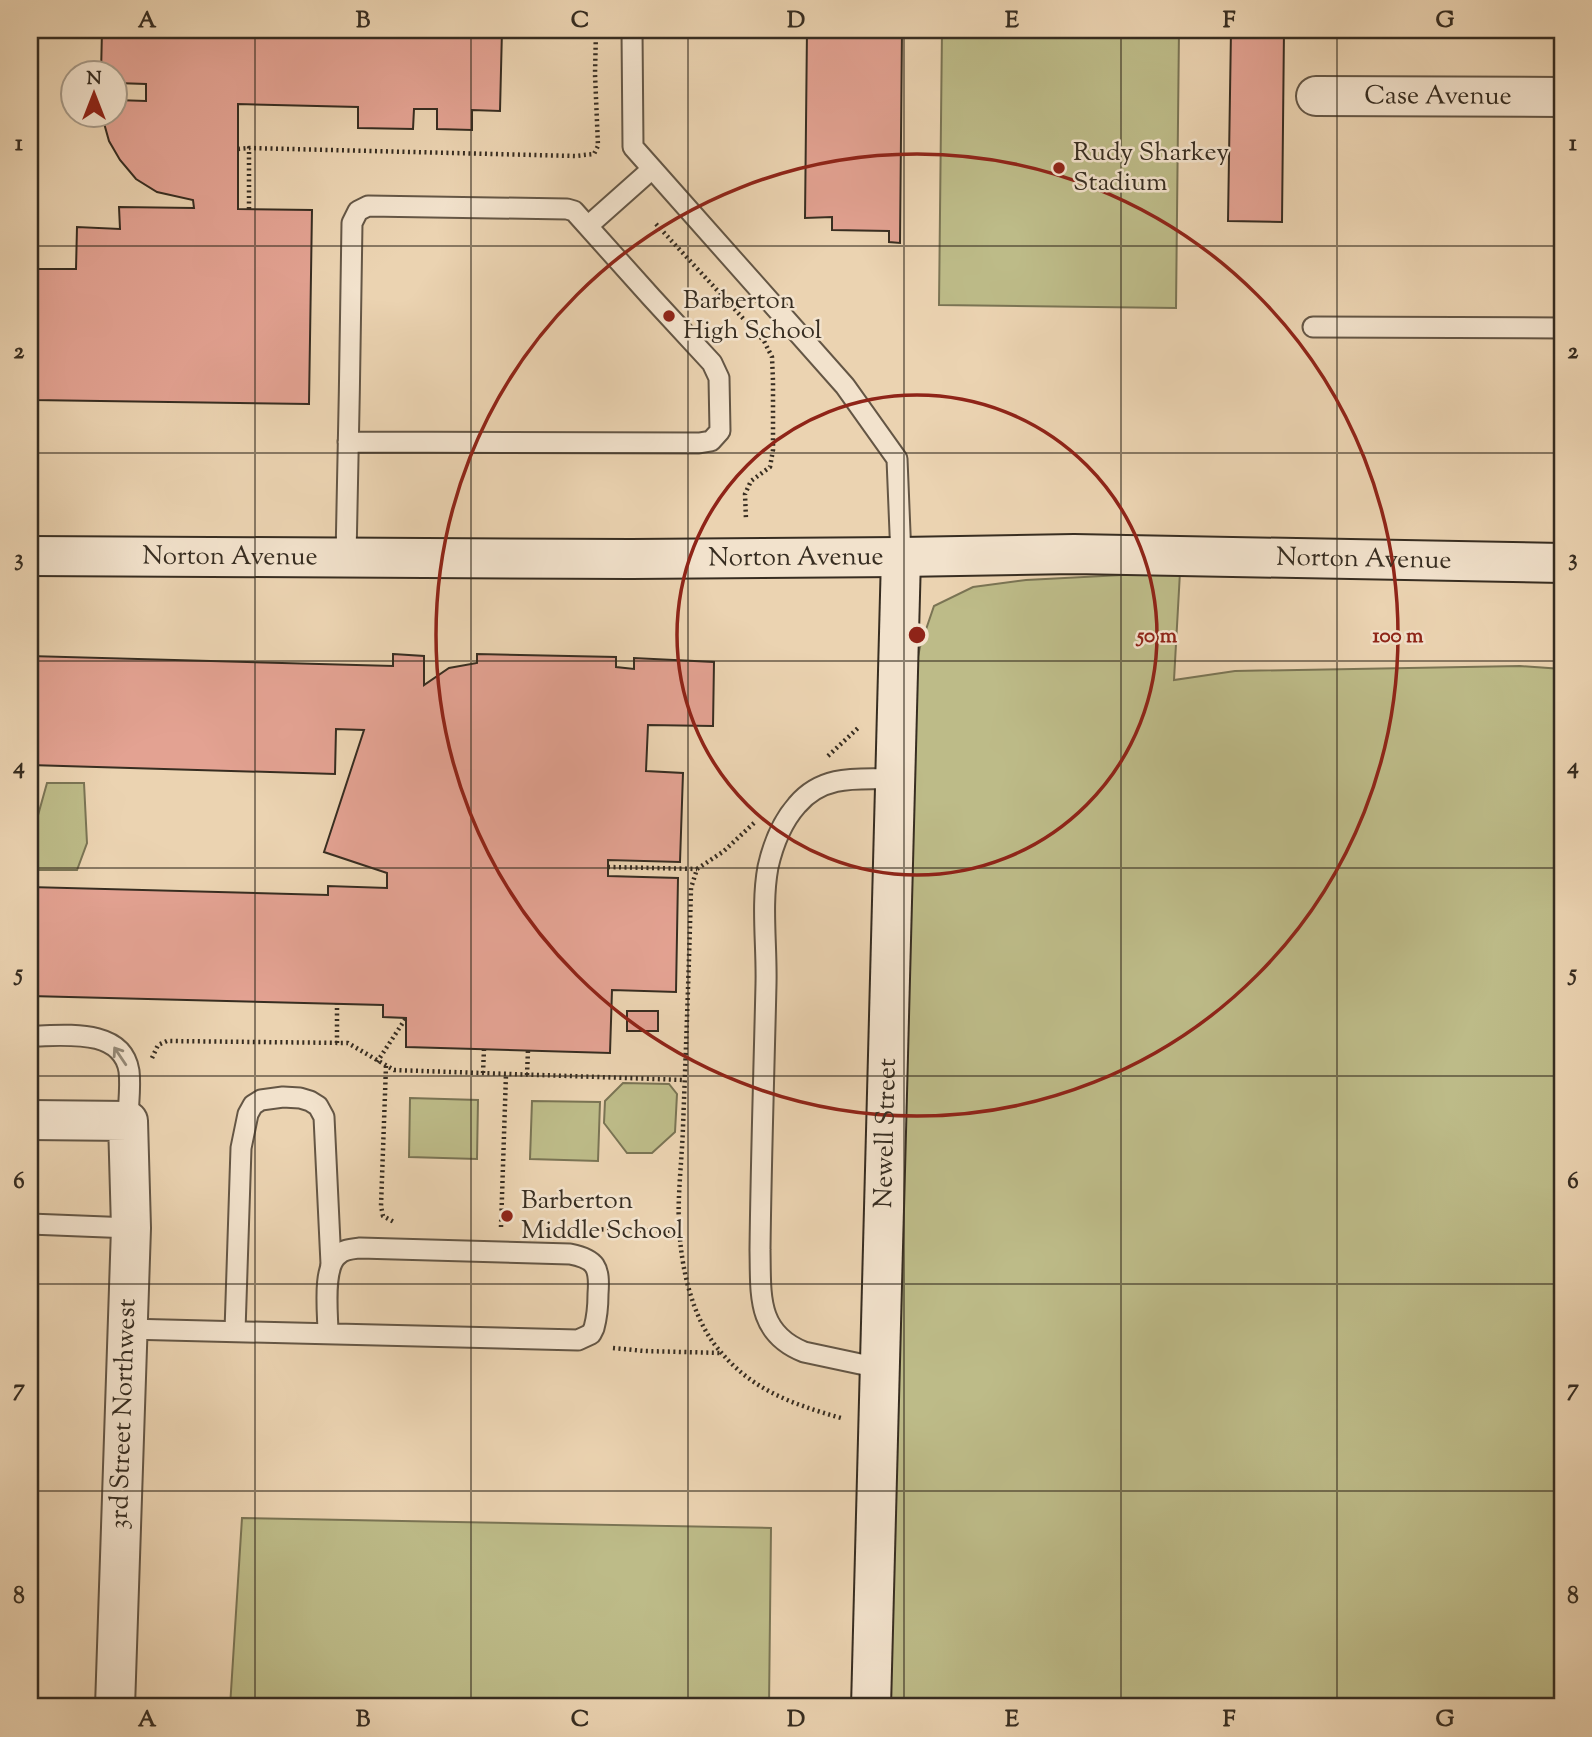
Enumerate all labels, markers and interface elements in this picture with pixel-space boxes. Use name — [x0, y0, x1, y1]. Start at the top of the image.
text: A — [138, 5, 157, 38]
text: B — [356, 5, 371, 38]
text: C — [571, 5, 589, 38]
text: D — [787, 5, 805, 38]
text: E — [1005, 5, 1019, 38]
text: F — [1223, 5, 1236, 38]
text: G — [1436, 5, 1455, 38]
north arrow — [60, 60, 130, 130]
text: N — [86, 66, 102, 93]
street label: Case Avenue — [1364, 78, 1512, 115]
text: 1 — [15, 128, 23, 161]
text: 1 — [1569, 128, 1577, 161]
place label: Rudy Sharkey Stadium — [1073, 135, 1229, 202]
marker: Rudy Sharkey Stadium — [1051, 160, 1067, 176]
place label: Barberton High School — [683, 283, 822, 350]
marker: Barberton High School — [661, 308, 677, 324]
text: 2 — [14, 336, 25, 369]
text: 2 — [1568, 336, 1579, 369]
street label: Norton Avenue — [142, 538, 318, 576]
street label: Norton Avenue — [708, 539, 884, 577]
street label: Norton Avenue — [1276, 539, 1452, 579]
text: 3 — [14, 543, 24, 576]
text: 3 — [1568, 543, 1578, 576]
text: 50 m — [1135, 622, 1178, 652]
text: 100 m — [1373, 622, 1424, 652]
centre of rings — [905, 623, 929, 647]
text: 4 — [12, 751, 25, 784]
text: 4 — [1566, 751, 1579, 784]
text: 5 — [13, 958, 23, 991]
text: 5 — [1567, 958, 1577, 991]
one-way arrow — [113, 1047, 127, 1066]
street label: Newell Street — [866, 1058, 906, 1209]
text: 6 — [13, 1166, 25, 1199]
text: 6 — [1567, 1166, 1579, 1199]
place label: Barberton Middle School — [521, 1183, 684, 1250]
marker: Barberton Middle School — [499, 1208, 515, 1224]
street label: 3rd Street Northwest — [101, 1298, 147, 1530]
text: 7 — [13, 1373, 25, 1406]
text: 7 — [1567, 1373, 1579, 1406]
text: 8 — [13, 1581, 25, 1614]
text: 8 — [1567, 1581, 1579, 1614]
text: A — [138, 1704, 157, 1737]
text: B — [356, 1704, 371, 1737]
text: C — [571, 1704, 589, 1737]
text: D — [787, 1704, 805, 1737]
text: E — [1005, 1704, 1019, 1737]
text: F — [1223, 1704, 1236, 1737]
text: G — [1436, 1704, 1455, 1737]

